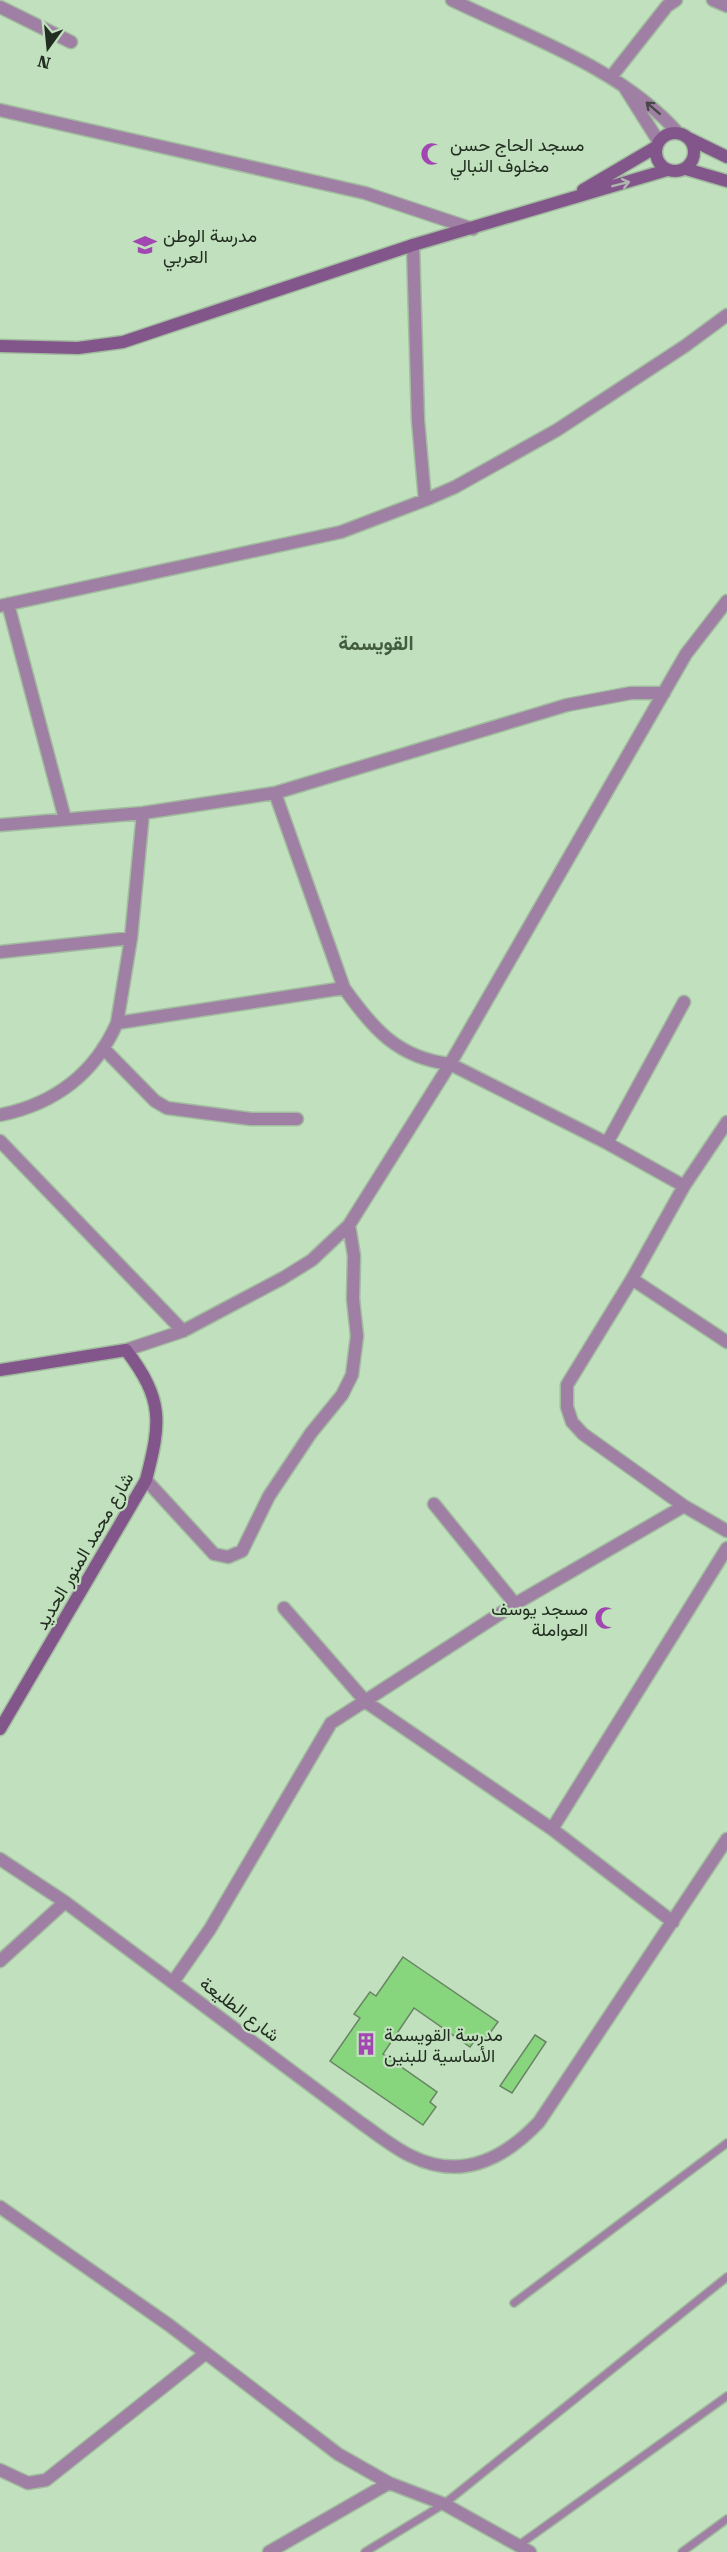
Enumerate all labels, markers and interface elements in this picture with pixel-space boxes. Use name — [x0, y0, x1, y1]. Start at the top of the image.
north arrow — [18, 18, 78, 78]
text: N — [36, 51, 53, 73]
one-way arrow — [646, 101, 661, 115]
place label: مسجد الحاج حسن مخلوف النبالي — [450, 134, 584, 181]
mosque icon: مسجد الحاج حسن مخلوف النبالي — [419, 141, 445, 167]
one-way arrow — [611, 178, 630, 190]
place label: مدرسة الوطن العربي — [163, 225, 257, 272]
school or university icon: مدرسة الوطن العربي — [132, 232, 158, 258]
district label: القويسمة — [338, 631, 414, 656]
street label: شارع محمد المنور الحديد — [30, 1469, 139, 1634]
place label: مسجد يوسف العواملة — [491, 1598, 588, 1641]
mosque icon: مسجد يوسف العواملة — [593, 1605, 619, 1631]
street label: شارع الطليعة — [195, 1972, 284, 2047]
place label: مدرسة القويسمة الأساسية للبنين — [384, 2024, 503, 2067]
building icon: مدرسة القويسمة الأساسية للبنين — [353, 2031, 379, 2057]

